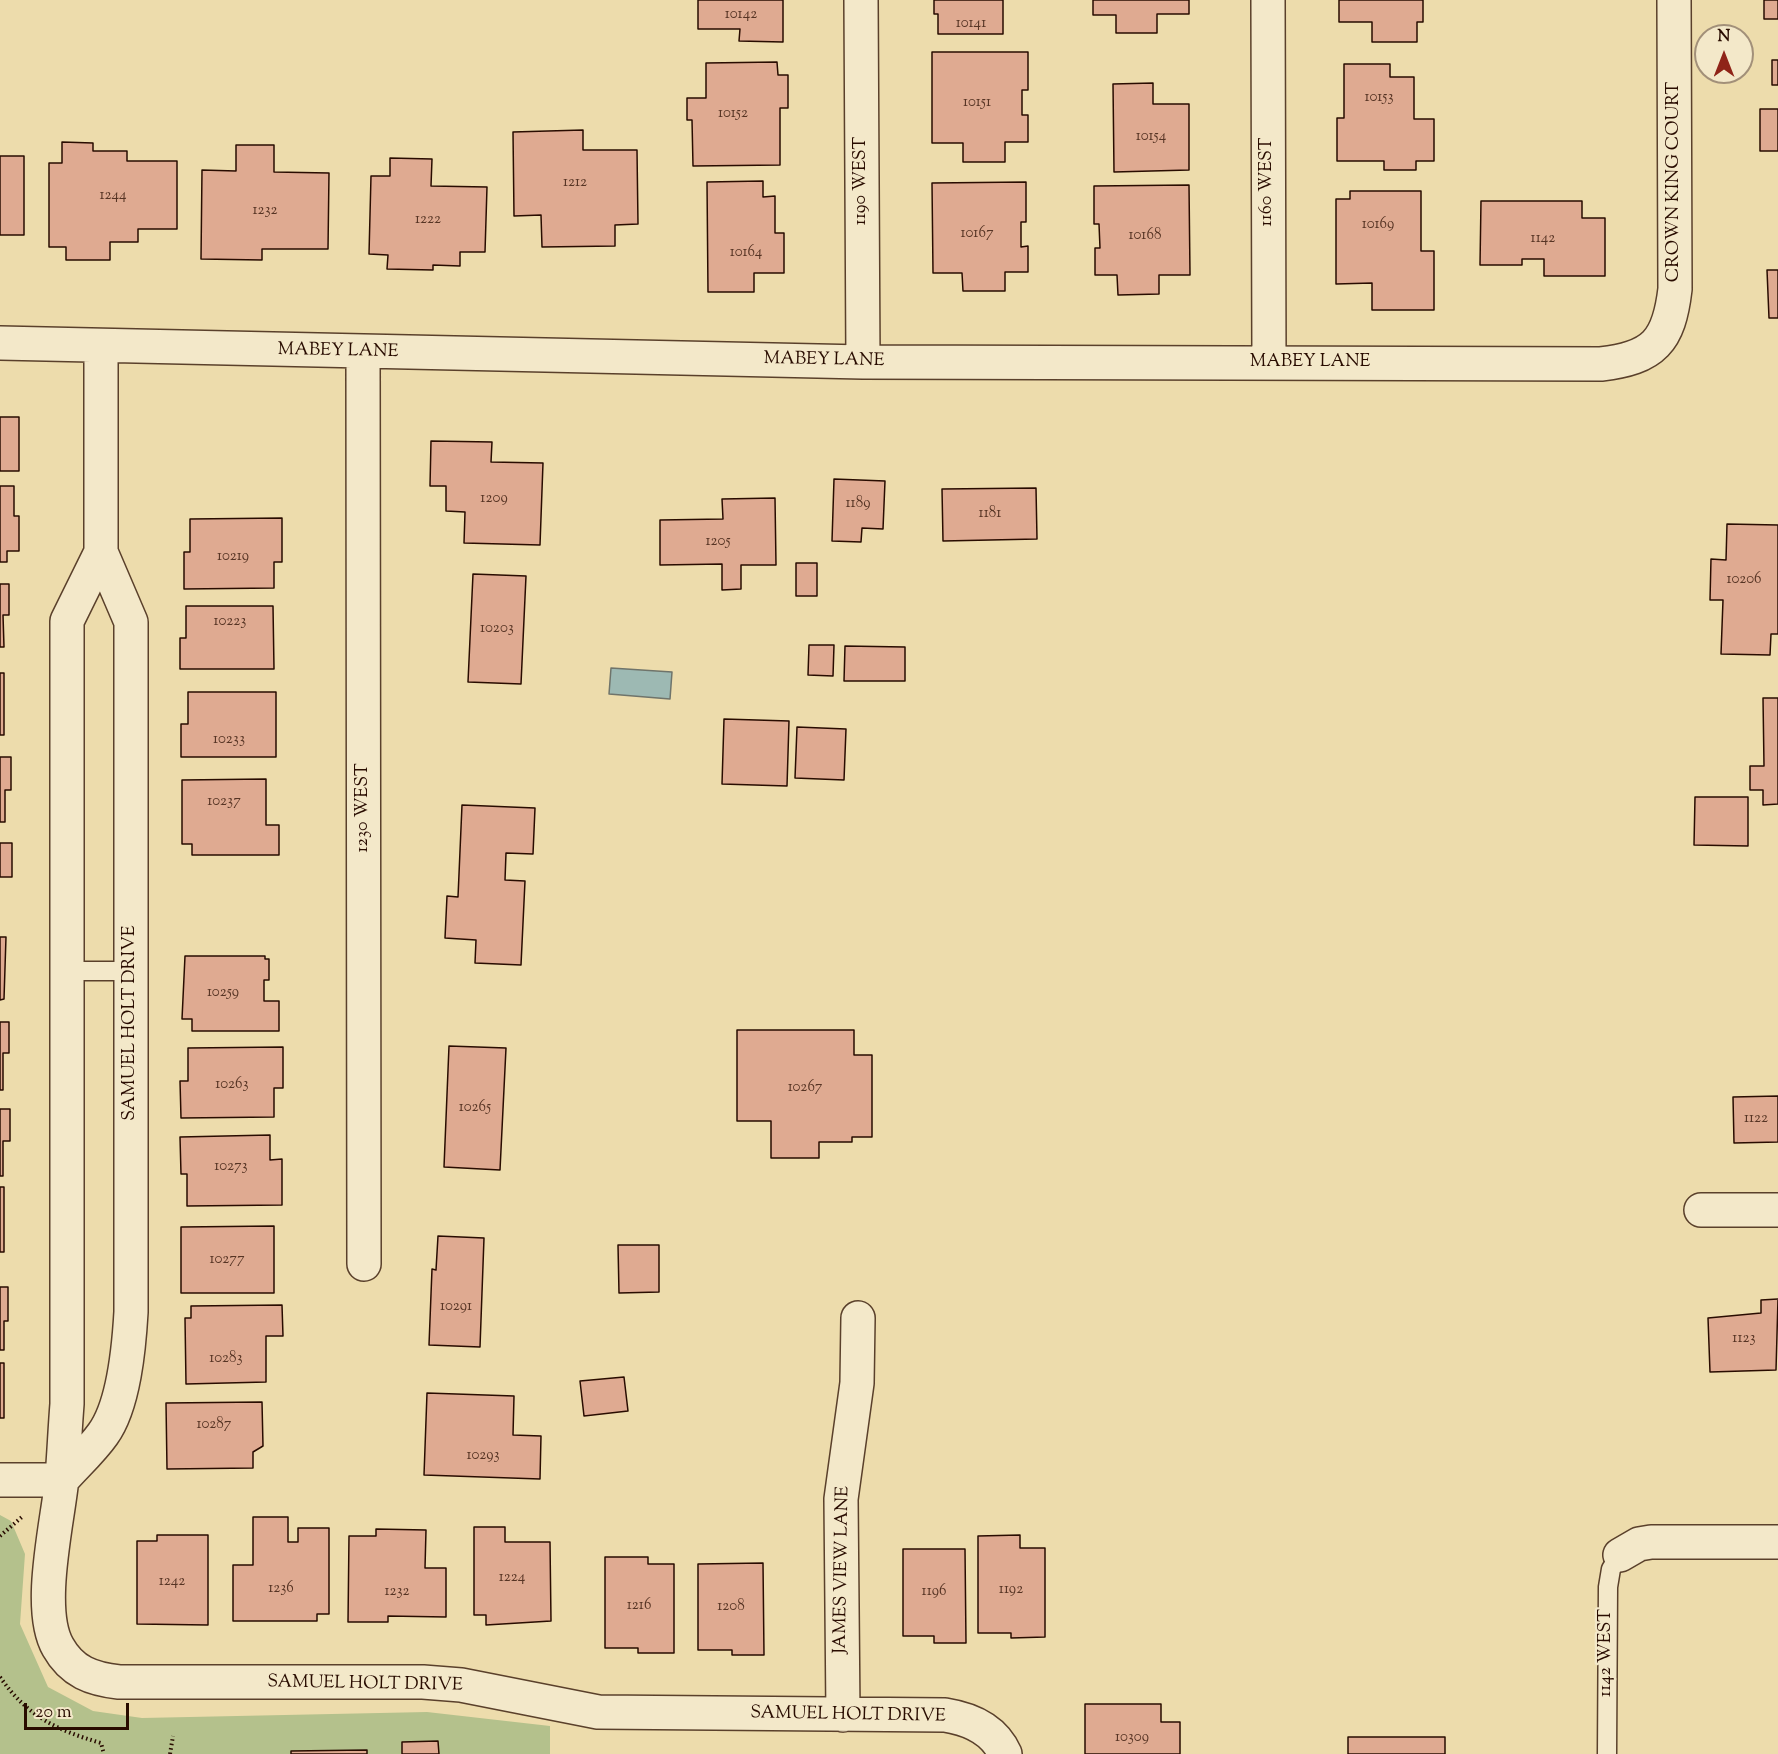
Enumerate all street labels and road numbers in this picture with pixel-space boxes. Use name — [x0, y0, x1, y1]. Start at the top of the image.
street label: CROWN KING COURT — [1664, 82, 1686, 282]
street label: 1190 WEST — [851, 137, 873, 225]
street label: 1160 WEST — [1257, 138, 1279, 226]
street label: MABEY LANE — [277, 340, 399, 364]
street label: MABEY LANE — [763, 349, 885, 373]
street label: MABEY LANE — [1250, 352, 1370, 374]
street label: 1230 WEST — [353, 763, 375, 853]
street label: SAMUEL HOLT DRIVE — [120, 925, 142, 1121]
street label: JAMES VIEW LANE — [831, 1486, 855, 1654]
street label: 1142 WEST — [1596, 1609, 1618, 1697]
street label: SAMUEL HOLT DRIVE — [267, 1672, 463, 1698]
street label: SAMUEL HOLT DRIVE — [750, 1703, 946, 1729]

